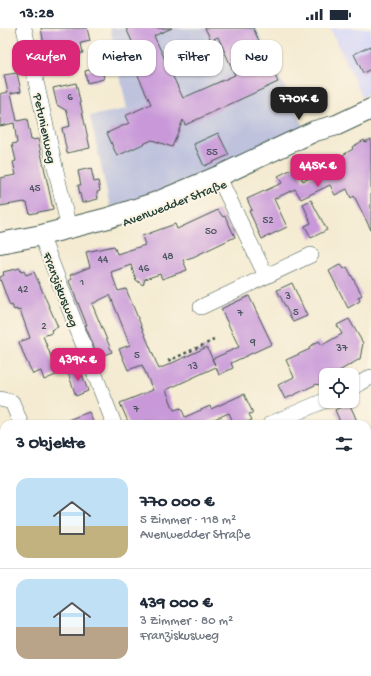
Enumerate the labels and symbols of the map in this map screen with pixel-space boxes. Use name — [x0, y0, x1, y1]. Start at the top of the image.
pin: 770K € — [266, 87, 332, 121]
street label: Petunienweg — [29, 91, 58, 165]
house number: 6 — [67, 92, 73, 104]
house number: 55 — [206, 147, 218, 159]
pin: 445K € — [285, 154, 351, 188]
street label: Avenwedder Straße — [121, 177, 229, 231]
house number: 45 — [30, 183, 41, 195]
house number: 52 — [262, 215, 274, 227]
house number: 50 — [205, 226, 217, 238]
street label: Franziskusweg — [38, 249, 81, 329]
house number: 48 — [162, 251, 174, 263]
house number: 44 — [98, 254, 109, 266]
house number: 46 — [139, 263, 150, 275]
house number: 1 — [79, 277, 84, 289]
house number: 42 — [18, 284, 29, 296]
house number: 3 — [284, 291, 291, 303]
house number: 5 — [293, 307, 299, 319]
house number: 7 — [236, 308, 243, 320]
house number: 2 — [41, 321, 47, 333]
house number: 9 — [249, 337, 256, 349]
house number: 37 — [335, 343, 348, 355]
pin: 439K € — [45, 348, 111, 382]
house number: 5 — [134, 350, 140, 362]
house number: 13 — [187, 361, 198, 373]
house number: 7 — [132, 404, 139, 416]

